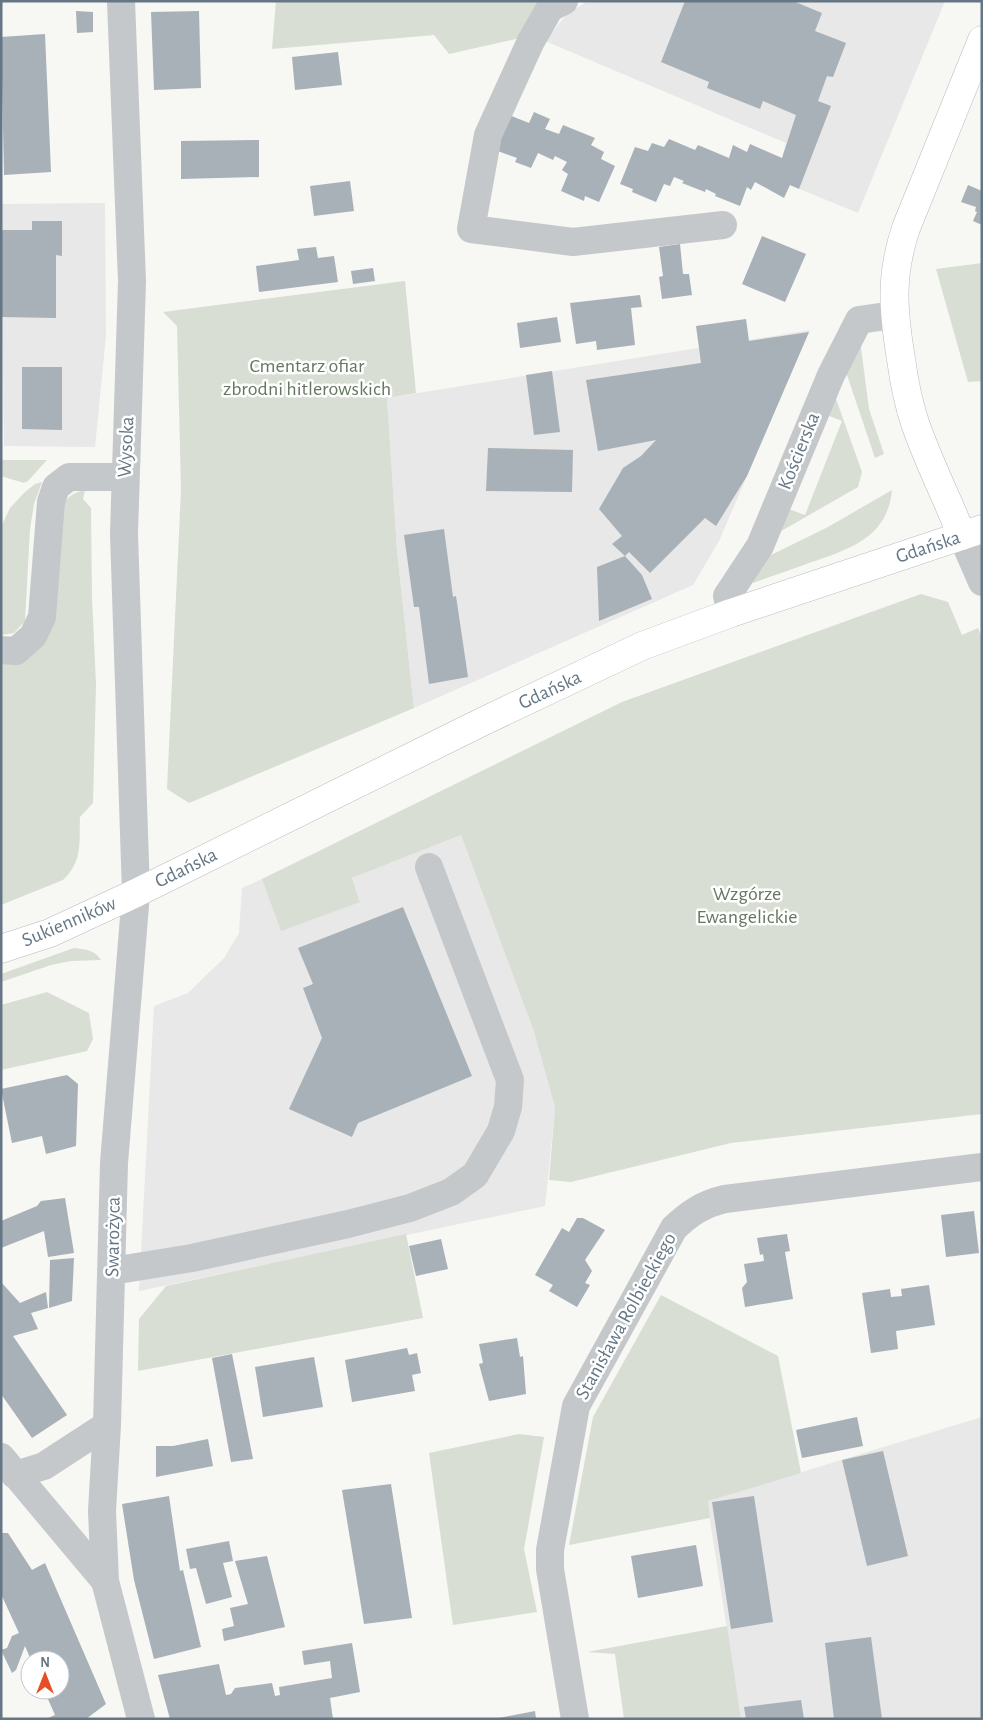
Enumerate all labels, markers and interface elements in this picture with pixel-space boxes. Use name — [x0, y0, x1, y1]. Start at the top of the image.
park label: Cmentarz ofiar zbrodni hitlerowskich — [223, 356, 391, 399]
street label: Kościerska — [775, 410, 823, 492]
street label: Wysoka — [114, 416, 138, 478]
street label: Gdańska — [893, 527, 963, 567]
street label: Gdańska — [516, 667, 584, 713]
street label: Gdańska — [152, 844, 220, 892]
park label: Wzgórze Ewangelickie — [696, 884, 798, 927]
street label: Sukienników — [19, 893, 119, 951]
street label: Swarożyca — [102, 1197, 124, 1277]
street label: Stanisława Rolbieckiego — [572, 1229, 680, 1403]
north arrow — [20, 1650, 70, 1700]
text: N — [40, 1656, 50, 1670]

